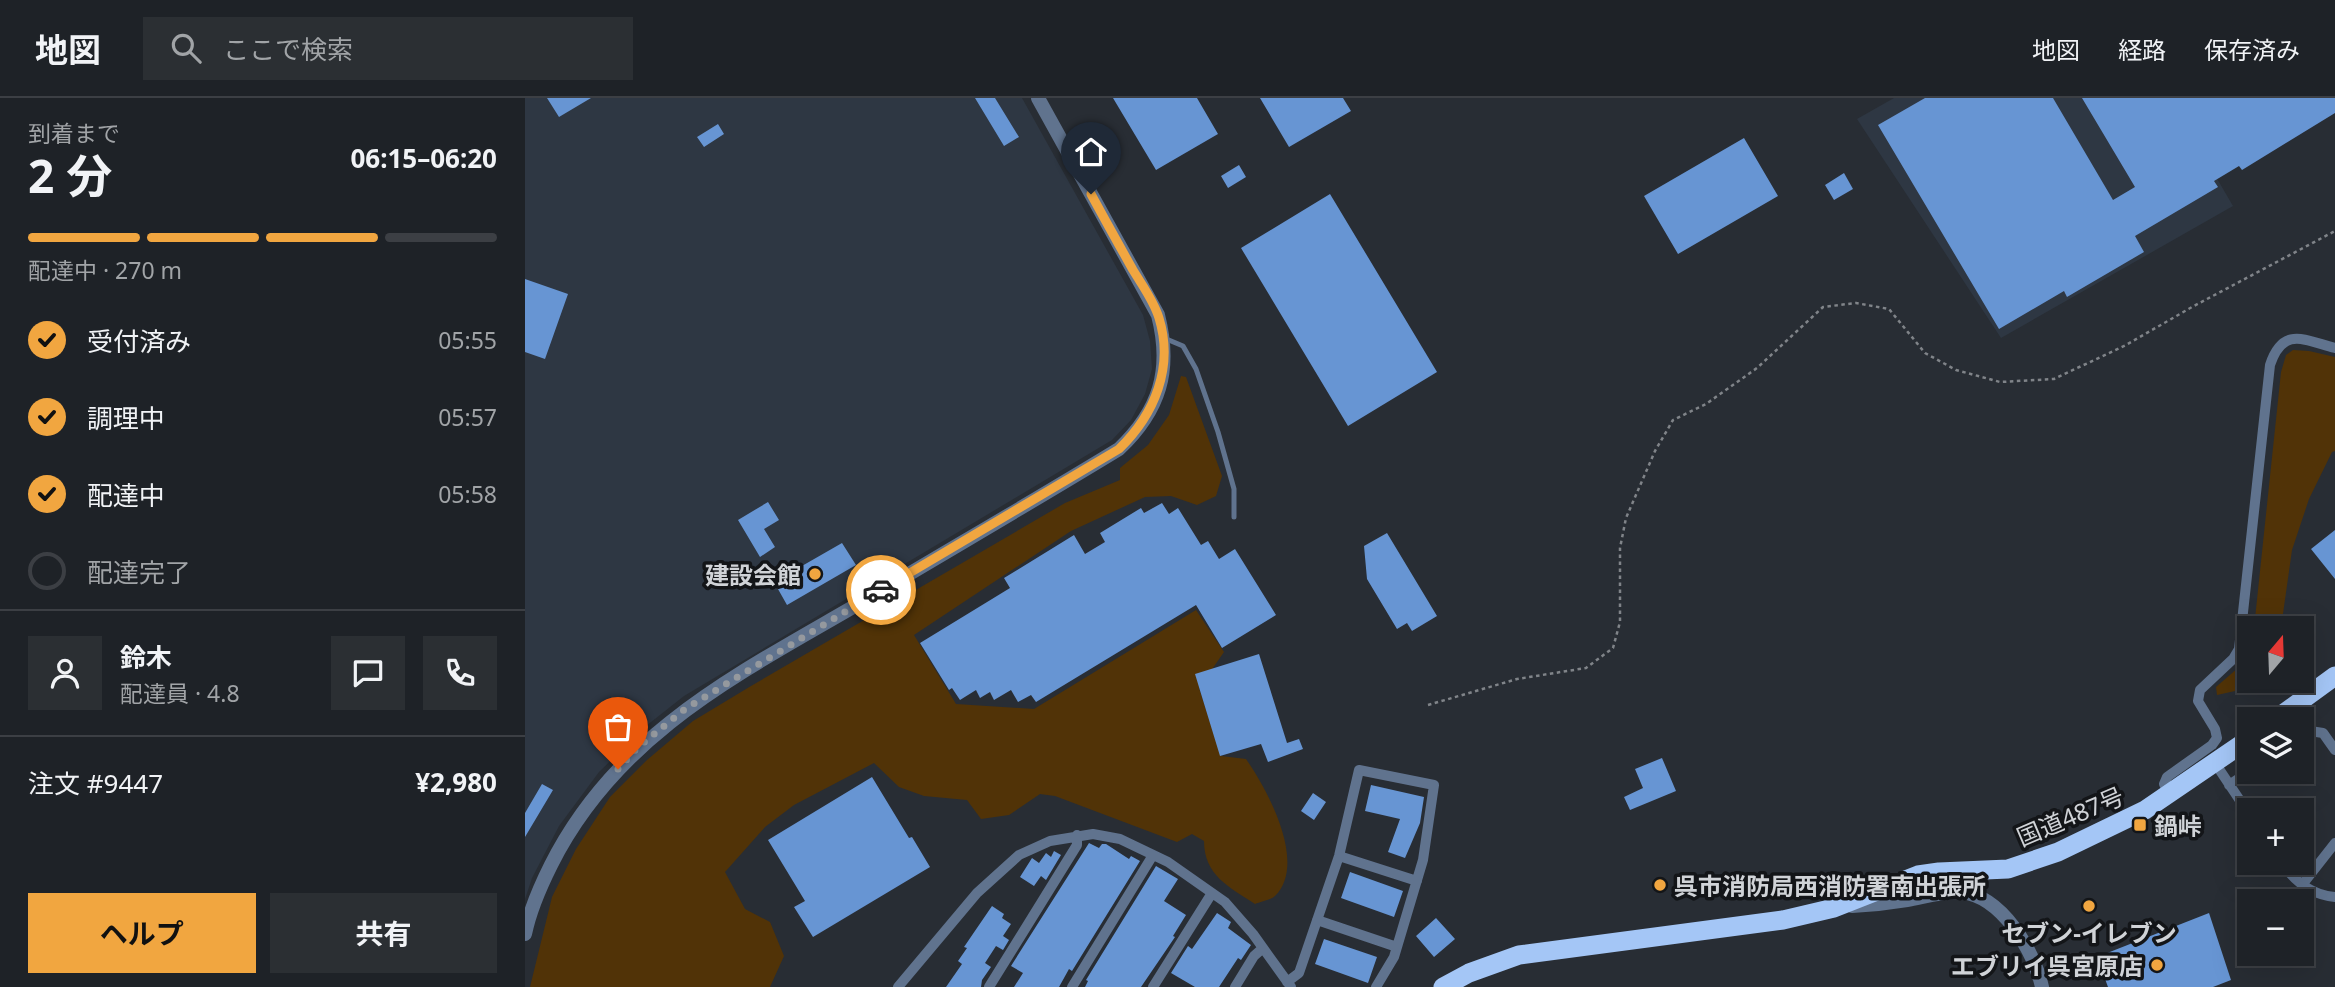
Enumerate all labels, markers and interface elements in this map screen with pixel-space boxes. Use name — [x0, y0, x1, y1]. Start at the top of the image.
search box — [143, 17, 633, 80]
text: 地図 — [35, 27, 101, 72]
icon: search — [167, 29, 205, 67]
text: ここで検索 — [223, 31, 353, 67]
text: 地図 — [2032, 33, 2080, 66]
text: 経路 — [2118, 33, 2166, 66]
text: 保存済み — [2204, 33, 2300, 66]
text: 到着まで — [28, 117, 120, 149]
pin — [1061, 122, 1121, 194]
icon: home — [1072, 133, 1110, 171]
text: 06:15–06:20 — [350, 140, 497, 176]
text: 2 分 — [28, 144, 112, 206]
text: 配達中 · 270 m — [28, 254, 182, 286]
icon: check — [28, 321, 66, 359]
text: 受付済み — [87, 323, 191, 359]
text: 05:55 — [438, 324, 497, 356]
icon: check — [28, 398, 66, 436]
text: 調理中 — [87, 400, 165, 436]
text: 05:57 — [438, 401, 497, 433]
icon: check — [28, 475, 66, 513]
text: 配達中 — [87, 477, 165, 513]
text: 05:58 — [438, 478, 497, 510]
text: 配達完了 — [87, 554, 191, 590]
courier — [846, 555, 916, 625]
place label: 建設会館 — [705, 558, 801, 591]
marker: 建設会館 — [807, 566, 823, 582]
icon: car — [862, 571, 900, 609]
north arrow — [2237, 616, 2313, 693]
map controls — [2237, 616, 2314, 966]
button: person — [28, 636, 102, 710]
button: chat — [331, 636, 405, 710]
button: phone — [423, 636, 497, 710]
text: 鈴木 — [120, 639, 172, 675]
text: 配達員 · 4.8 — [120, 677, 240, 709]
pin — [588, 697, 648, 769]
button: layers — [2237, 707, 2314, 784]
icon: bag — [599, 708, 637, 746]
text: ¥2,980 — [415, 764, 497, 800]
text: 注文 #9447 — [28, 765, 163, 801]
street label: 国道487号 — [2011, 779, 2129, 853]
button: + — [2237, 798, 2314, 875]
place label: 鍋峠 — [2154, 809, 2202, 842]
marker: 鍋峠 — [2132, 817, 2148, 833]
place label: 呉市消防局西消防署南出張所 — [1674, 869, 1986, 902]
marker: 呉市消防局西消防署南出張所 — [1652, 877, 1668, 893]
button: − — [2237, 889, 2314, 966]
button: ヘルプ — [28, 893, 256, 973]
button: 共有 — [270, 893, 497, 973]
marker: セブン-イレブン — [2081, 898, 2097, 914]
place label: セブン-イレブン — [2001, 916, 2177, 949]
place label: エブリイ呉宮原店 — [1951, 949, 2143, 982]
marker: エブリイ呉宮原店 — [2149, 957, 2165, 973]

